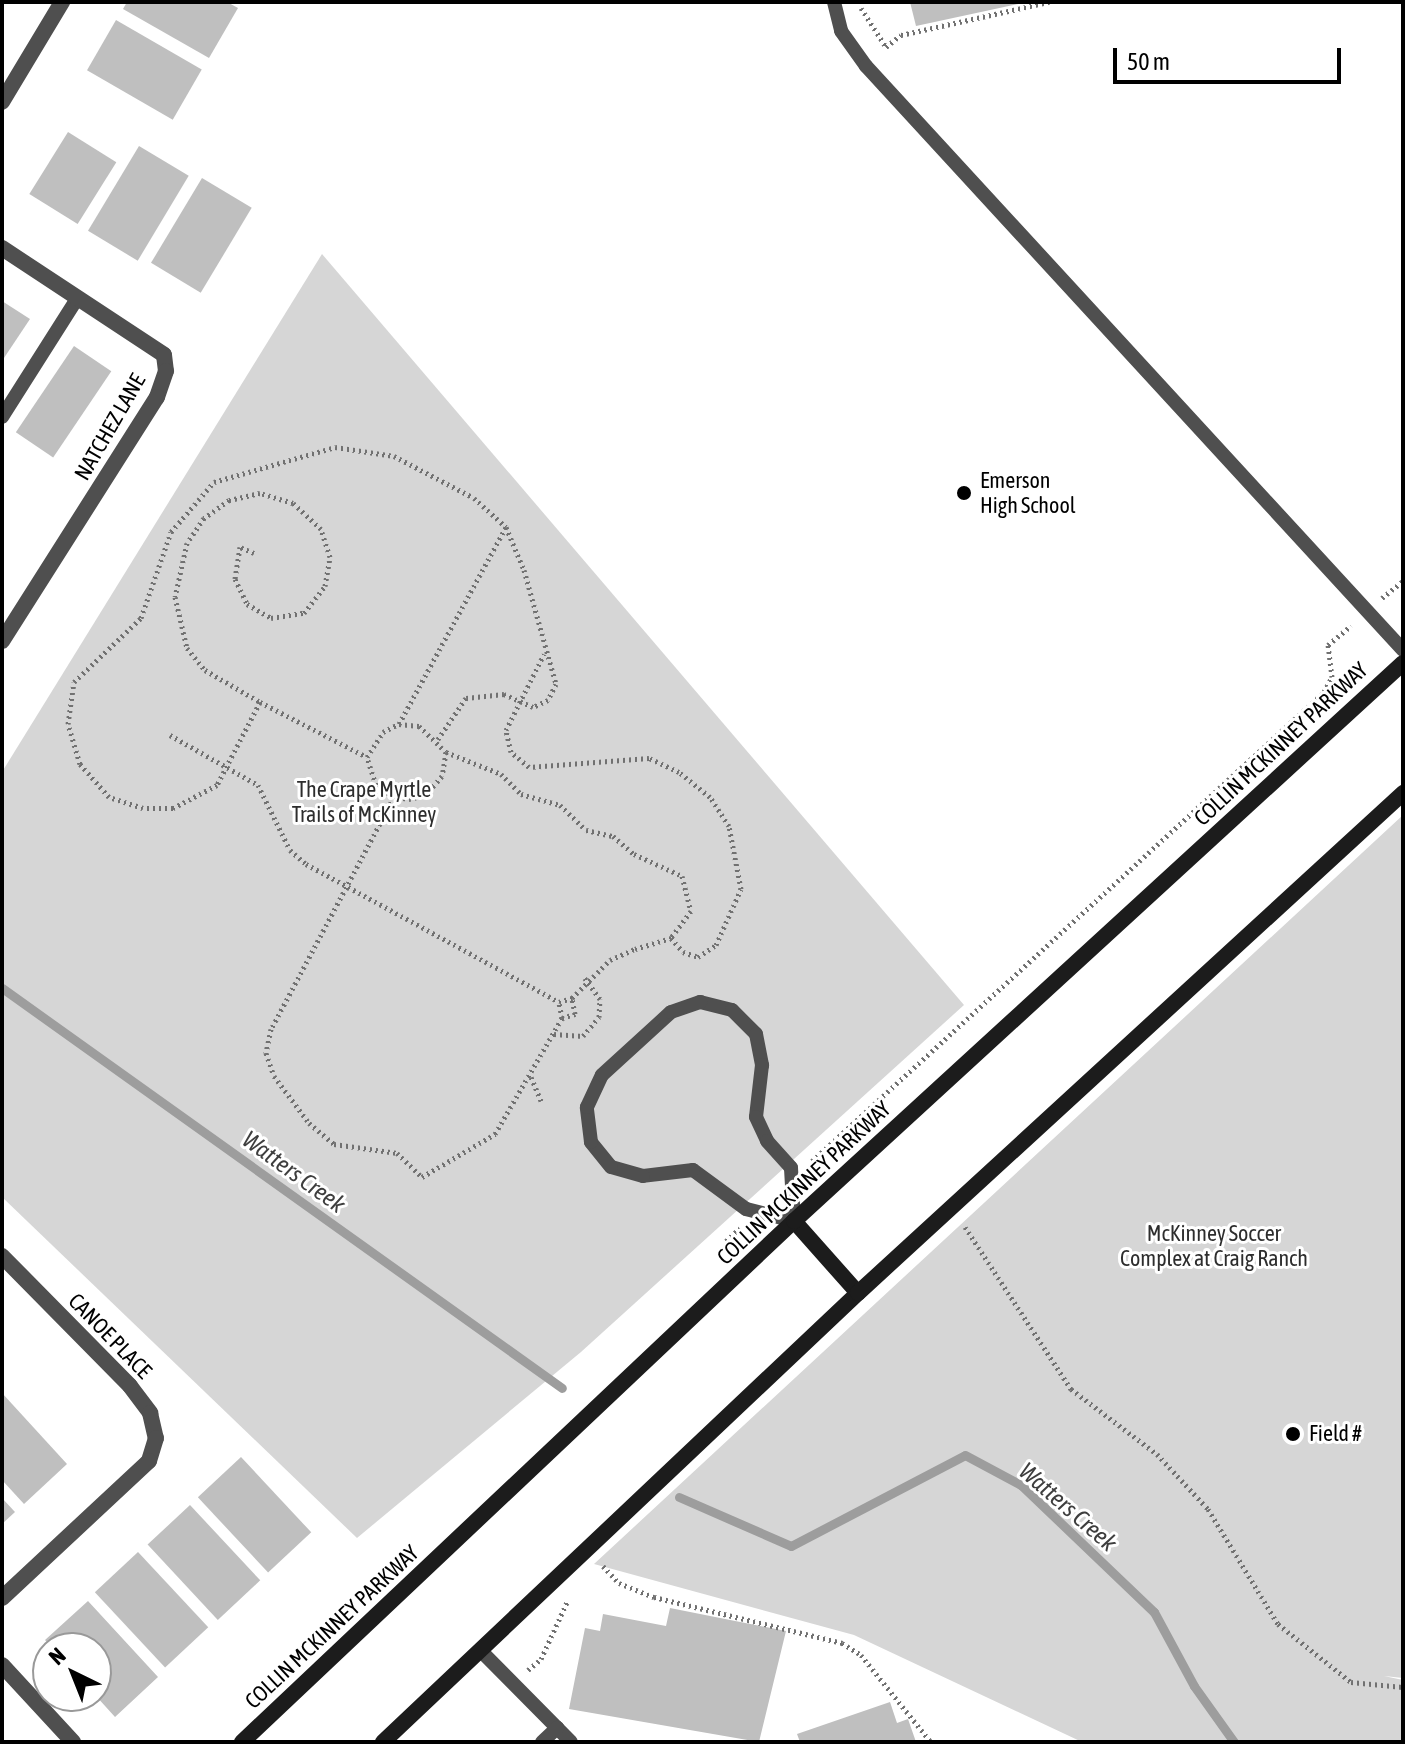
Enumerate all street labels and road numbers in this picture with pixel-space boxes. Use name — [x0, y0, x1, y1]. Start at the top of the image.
street label: NATCHEZ LANE — [69, 369, 151, 485]
street label: COLLIN MCKINNEY PARKWAY — [1189, 657, 1373, 831]
street label: COLLIN MCKINNEY PARKWAY — [712, 1096, 896, 1270]
street label: CANOE PLACE — [63, 1288, 157, 1384]
street label: COLLIN MCKINNEY PARKWAY — [240, 1540, 424, 1714]

